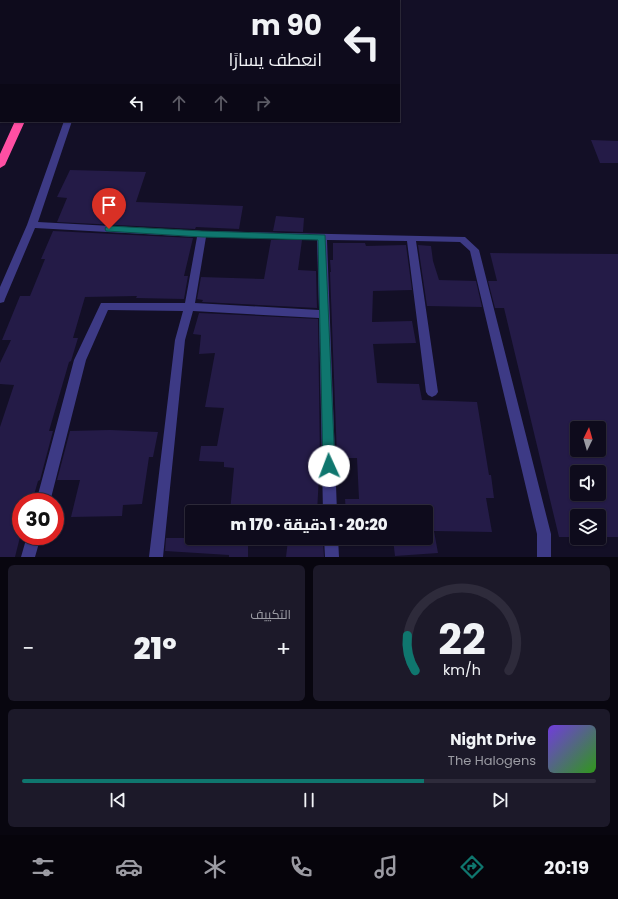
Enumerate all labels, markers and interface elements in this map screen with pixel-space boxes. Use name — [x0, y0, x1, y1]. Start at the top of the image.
text: 90 m — [251, 6, 322, 45]
icon: left — [336, 16, 388, 68]
text: انعطف يسارًا — [228, 47, 322, 72]
icon: left — [126, 92, 148, 114]
icon: ahead — [168, 92, 190, 114]
icon: ahead — [210, 92, 232, 114]
icon: right — [252, 92, 274, 114]
pin — [92, 188, 126, 229]
icon: arrive — [98, 194, 120, 216]
north arrow — [570, 421, 606, 457]
map controls — [570, 421, 606, 545]
position arrow — [308, 445, 350, 487]
button: sound — [570, 465, 606, 501]
speed limit sign: 30 — [12, 493, 64, 545]
button: layers — [570, 509, 606, 545]
text: 20:20 · 1 دقيقة · 170 m — [230, 514, 388, 535]
text: التكييف — [250, 605, 291, 624]
text: 22 — [438, 610, 485, 669]
text: 21° — [134, 627, 177, 670]
text: − — [22, 633, 34, 664]
text: + — [276, 633, 291, 664]
text: km/h — [442, 660, 481, 680]
text: Night Drive — [450, 729, 536, 750]
text: The Halogens — [448, 751, 536, 770]
icon: previous — [107, 789, 129, 811]
icon: pause — [298, 789, 320, 811]
icon: next — [489, 789, 511, 811]
icon: filters — [29, 853, 57, 881]
icon: car — [115, 853, 143, 881]
icon: climate — [201, 853, 229, 881]
icon: phone — [287, 853, 315, 881]
icon: music — [372, 853, 400, 881]
icon: directions — [458, 853, 486, 881]
text: 20:19 — [544, 855, 589, 880]

